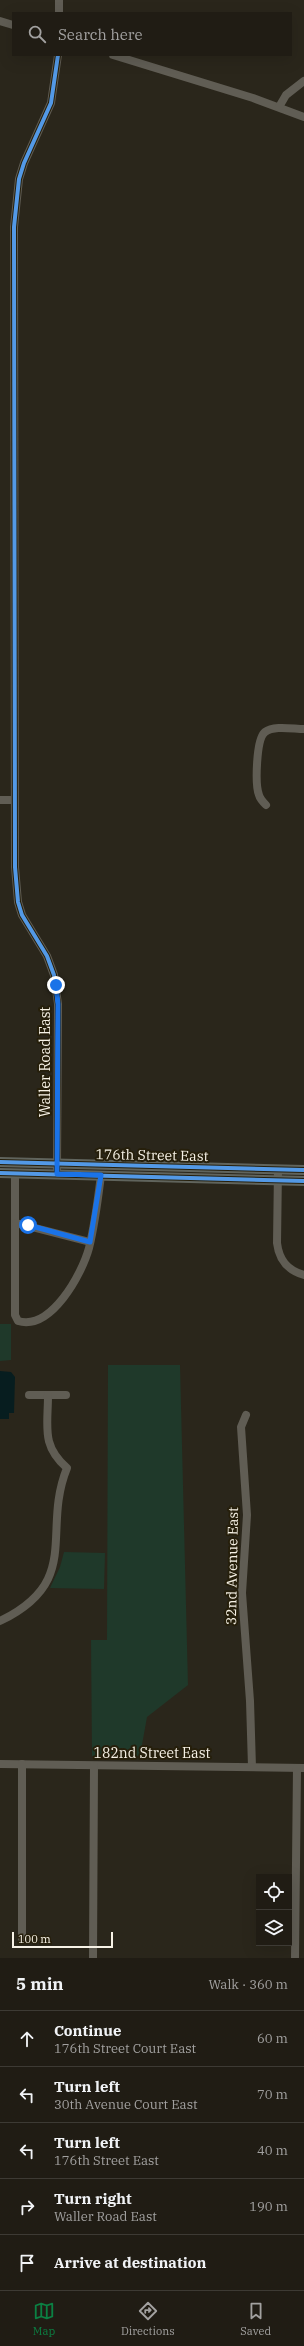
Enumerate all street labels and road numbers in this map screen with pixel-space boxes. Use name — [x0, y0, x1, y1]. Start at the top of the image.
street label: Waller Road East — [36, 1007, 54, 1117]
street label: 176th Street East — [95, 1145, 209, 1165]
street label: 32nd Avenue East — [222, 1507, 242, 1625]
street label: 182nd Street East — [94, 1744, 210, 1762]

